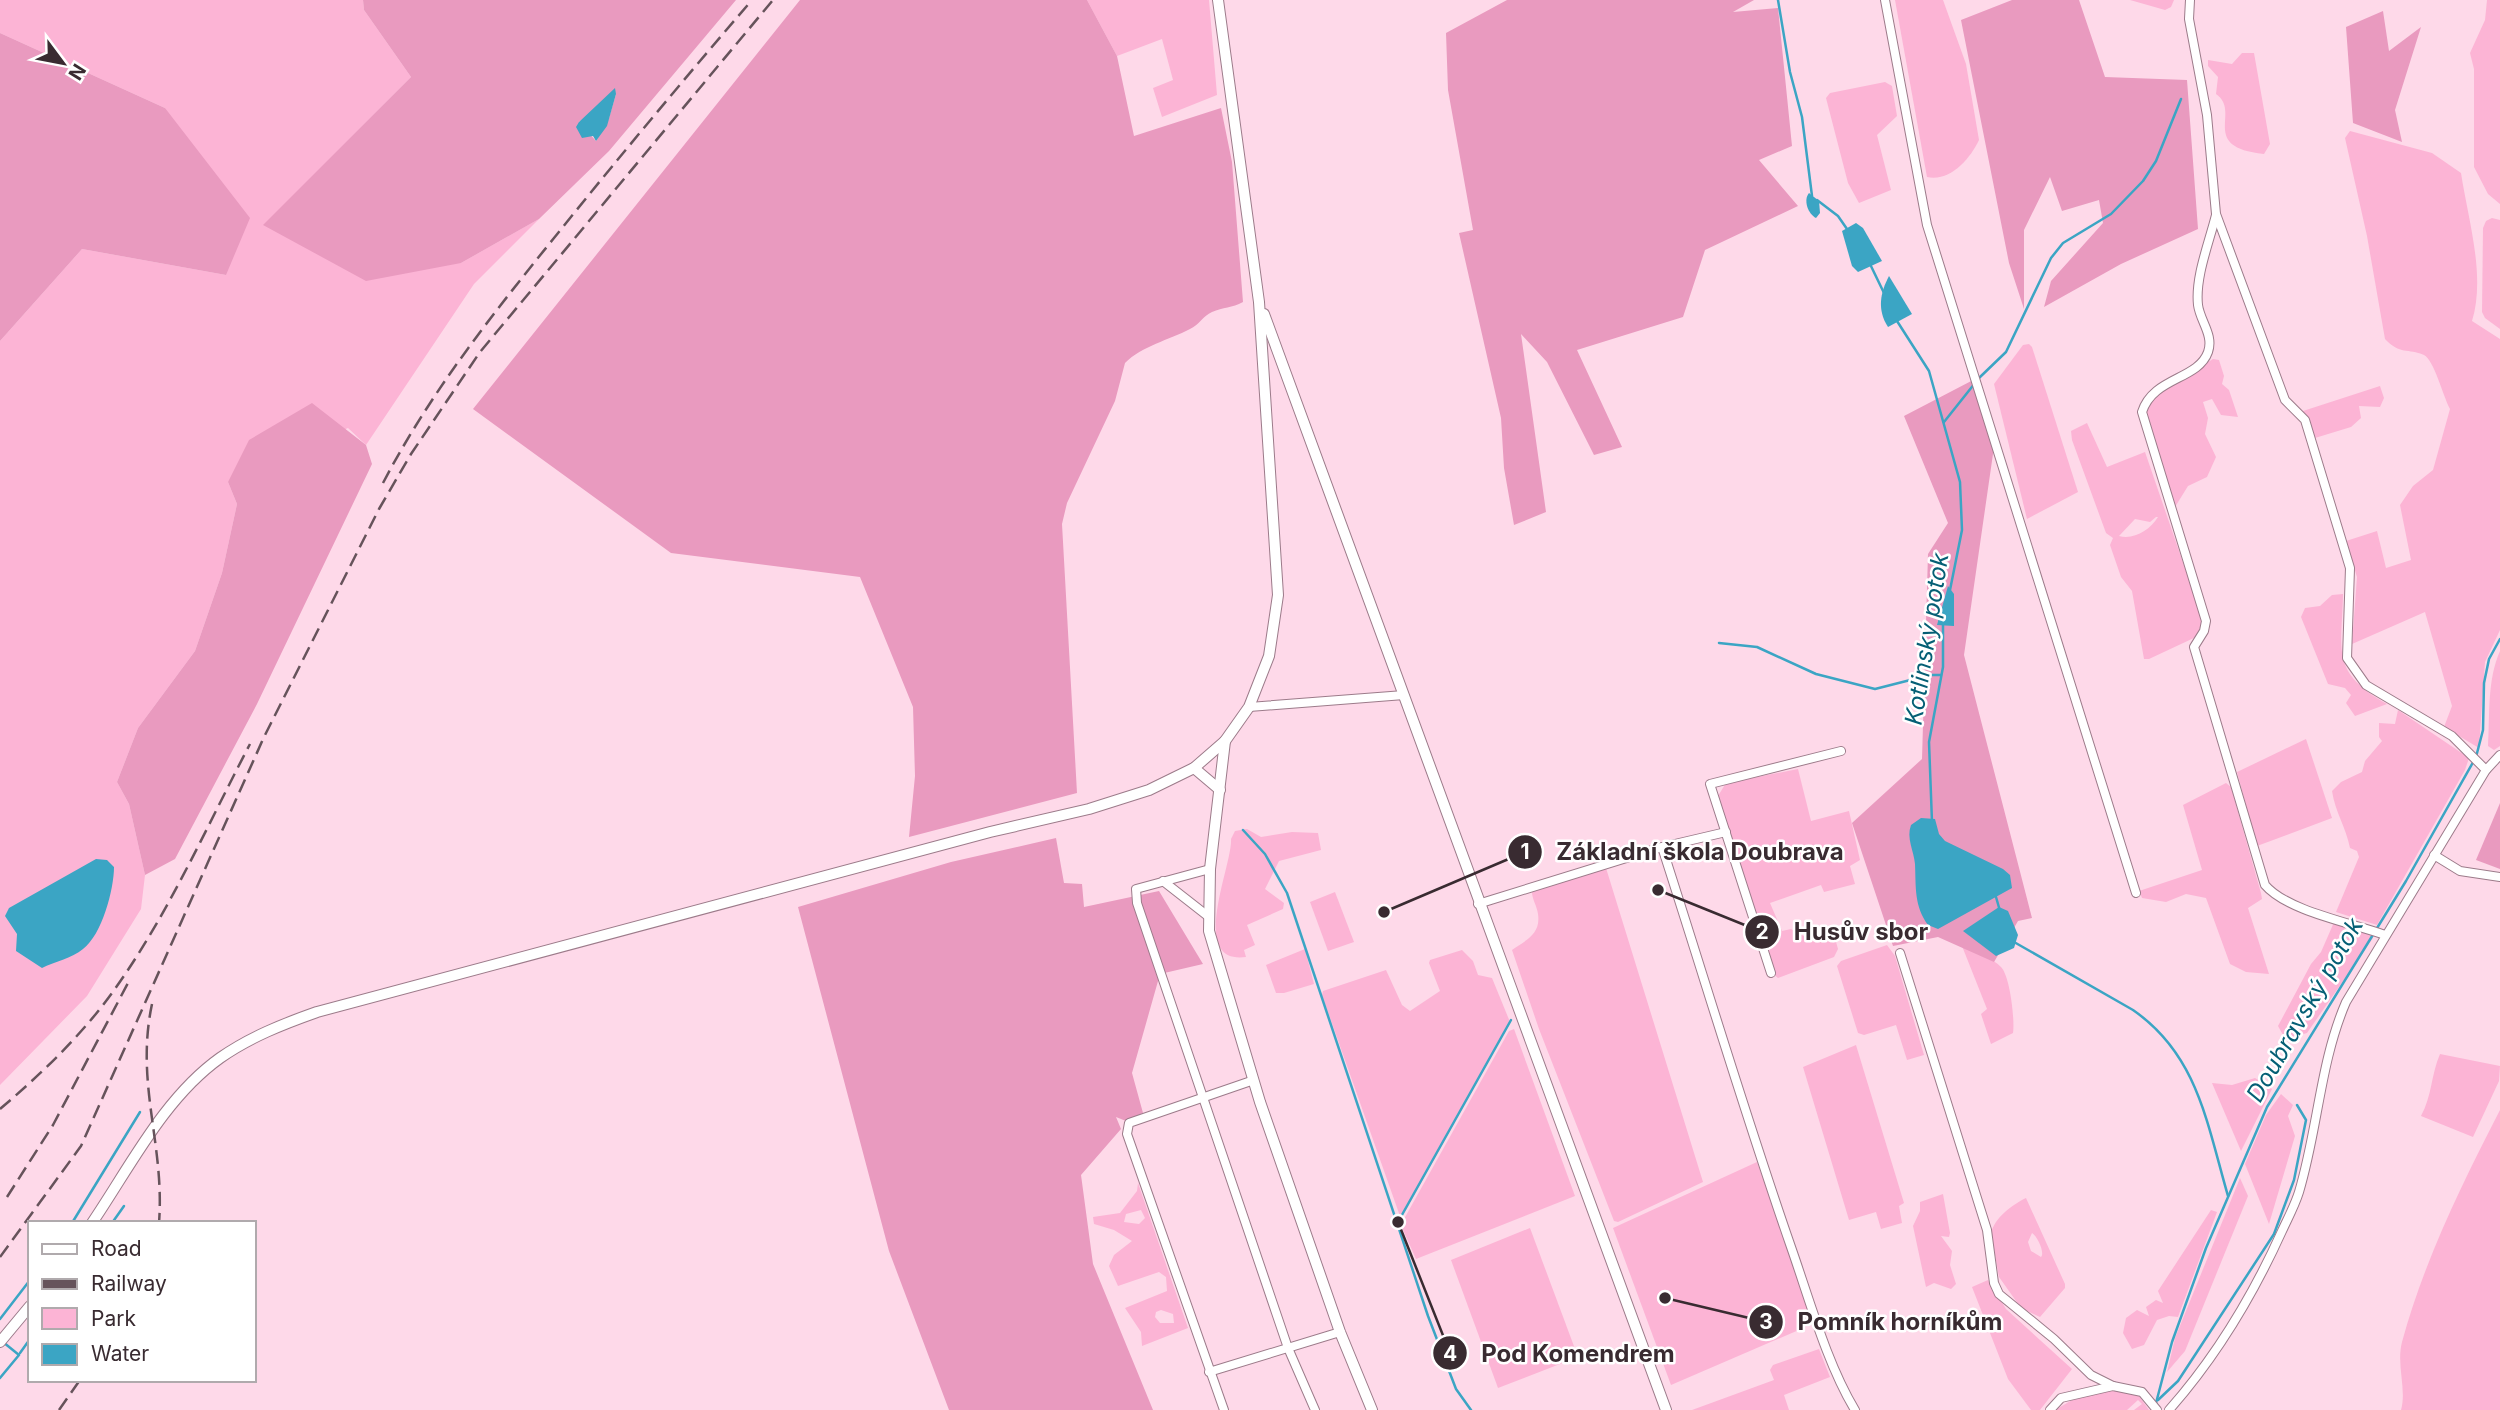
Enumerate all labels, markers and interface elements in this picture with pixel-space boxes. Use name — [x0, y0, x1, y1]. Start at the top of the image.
north arrow — [28, 28, 98, 98]
text: N — [63, 60, 91, 84]
water label: Kotlinský potok — [1899, 550, 1955, 727]
callout: Základní škola Doubrava — [1507, 830, 1858, 875]
text: Základní škola Doubrava — [1556, 837, 1844, 866]
text: 1 — [1520, 839, 1530, 864]
callout: Husův sbor — [1744, 909, 1942, 954]
water label: Doubravský potok — [2240, 912, 2369, 1107]
text: Husův sbor — [1794, 917, 1928, 946]
text: 2 — [1755, 919, 1769, 944]
legend — [28, 1221, 256, 1382]
text: Road — [91, 1236, 142, 1261]
text: Railway — [91, 1271, 167, 1296]
callout: Pomník horníkům — [1749, 1299, 2016, 1344]
text: Park — [91, 1306, 136, 1331]
text: Pomník horníkům — [1798, 1307, 2002, 1336]
text: 3 — [1759, 1309, 1773, 1334]
callout: Pod Komendrem — [1432, 1331, 1689, 1376]
text: Pod Komendrem — [1481, 1339, 1675, 1368]
text: Water — [91, 1341, 149, 1366]
text: 4 — [1443, 1341, 1457, 1366]

